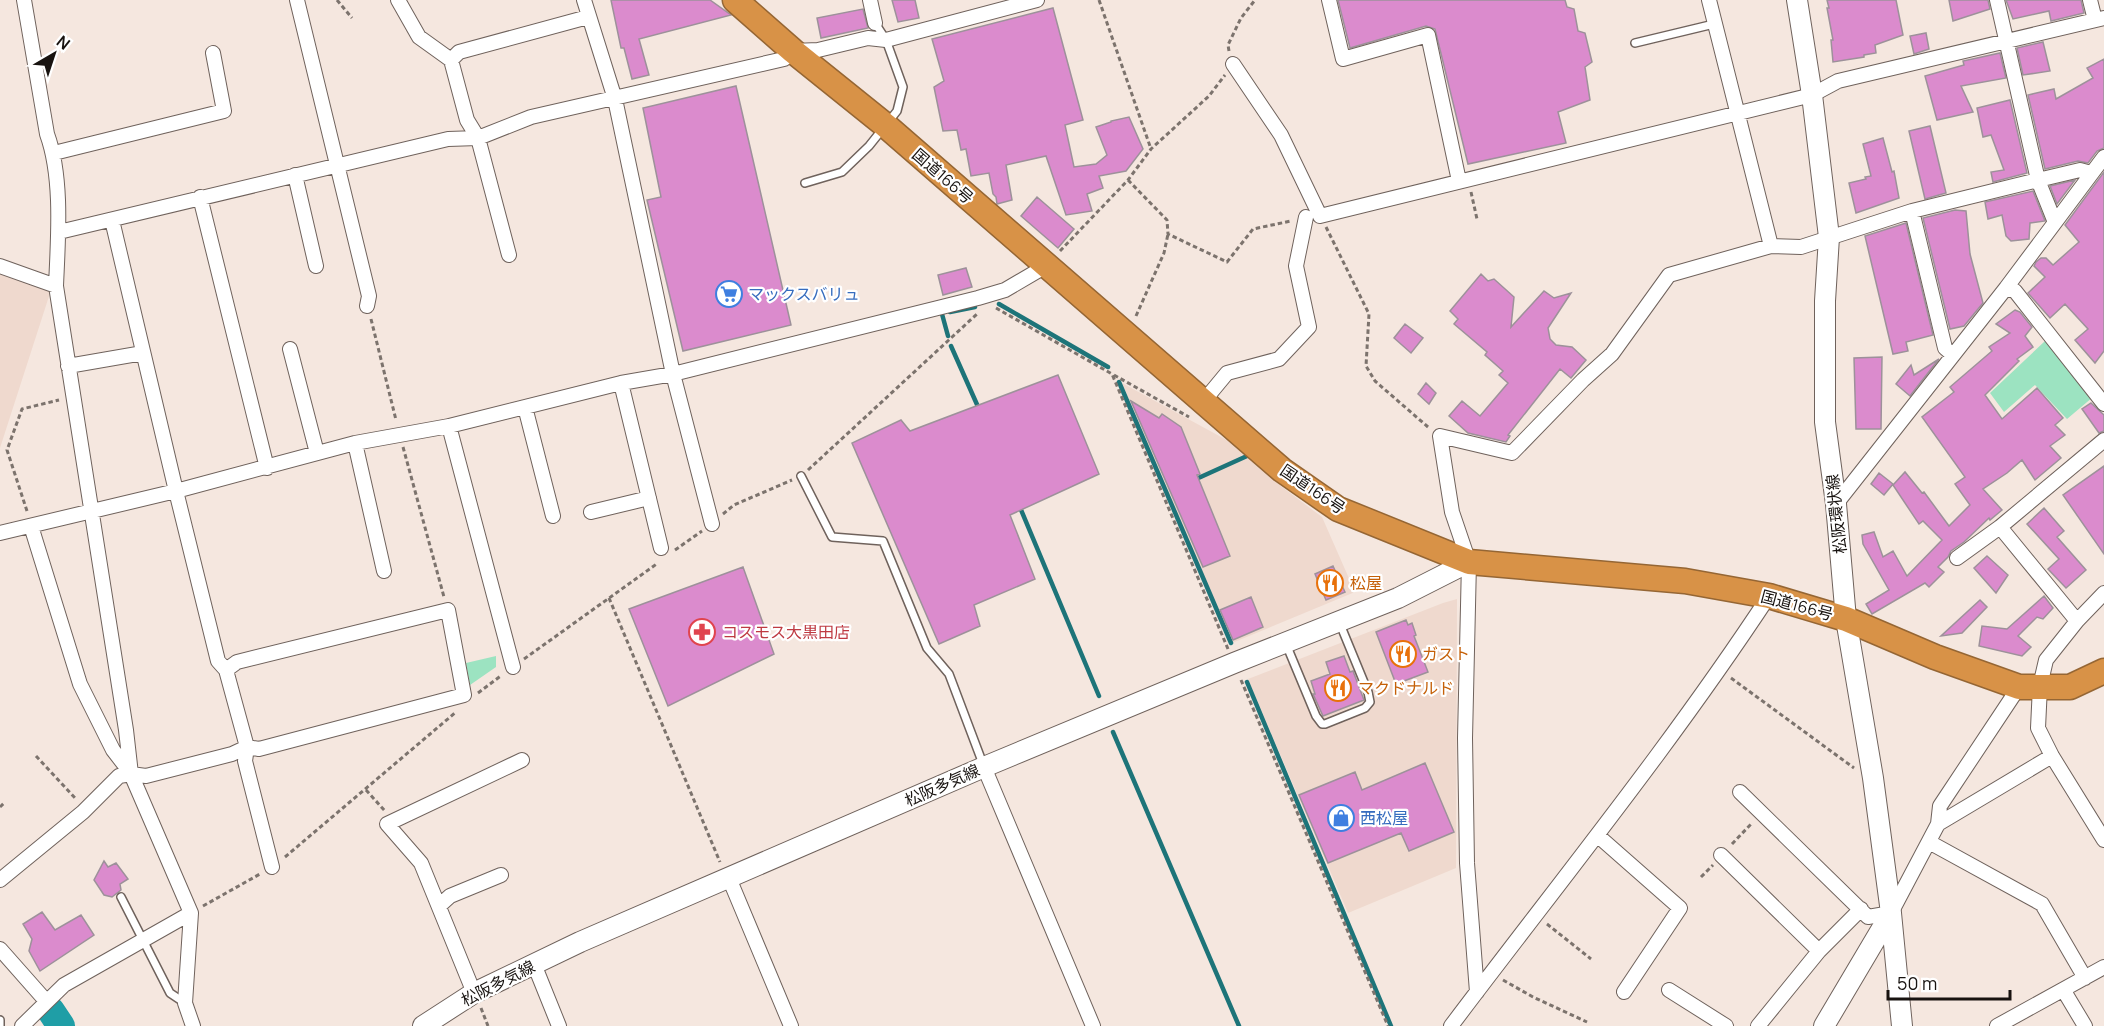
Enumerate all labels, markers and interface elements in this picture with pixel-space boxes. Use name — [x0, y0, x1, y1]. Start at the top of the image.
north arrow — [24, 24, 84, 84]
text: N — [52, 30, 75, 55]
street label: 国道166号 — [908, 143, 978, 209]
supermarket icon: マックスバリュ — [714, 279, 744, 309]
place label: マックスバリュ — [748, 283, 860, 305]
street label: 国道166号 — [1276, 459, 1350, 519]
street label: 松阪環状線 — [1821, 473, 1851, 555]
restaurant icon: 松屋 — [1315, 568, 1345, 598]
place label: 松屋 — [1350, 572, 1382, 594]
street label: 国道166号 — [1758, 585, 1836, 625]
pharmacy icon: コスモス大黒田店 — [687, 617, 717, 647]
place label: コスモス大黒田店 — [722, 621, 850, 643]
restaurant icon: ガスト — [1388, 639, 1418, 669]
place label: ガスト — [1422, 643, 1470, 665]
restaurant icon: マクドナルド — [1323, 673, 1353, 703]
place label: マクドナルド — [1358, 677, 1454, 699]
street label: 松阪多気線 — [901, 759, 983, 811]
shop icon: 西松屋 — [1326, 803, 1356, 833]
place label: 西松屋 — [1360, 807, 1408, 829]
street label: 松阪多気線 — [457, 955, 539, 1011]
scale bar — [1888, 963, 2010, 1001]
text: 50 m — [1897, 971, 1937, 995]

